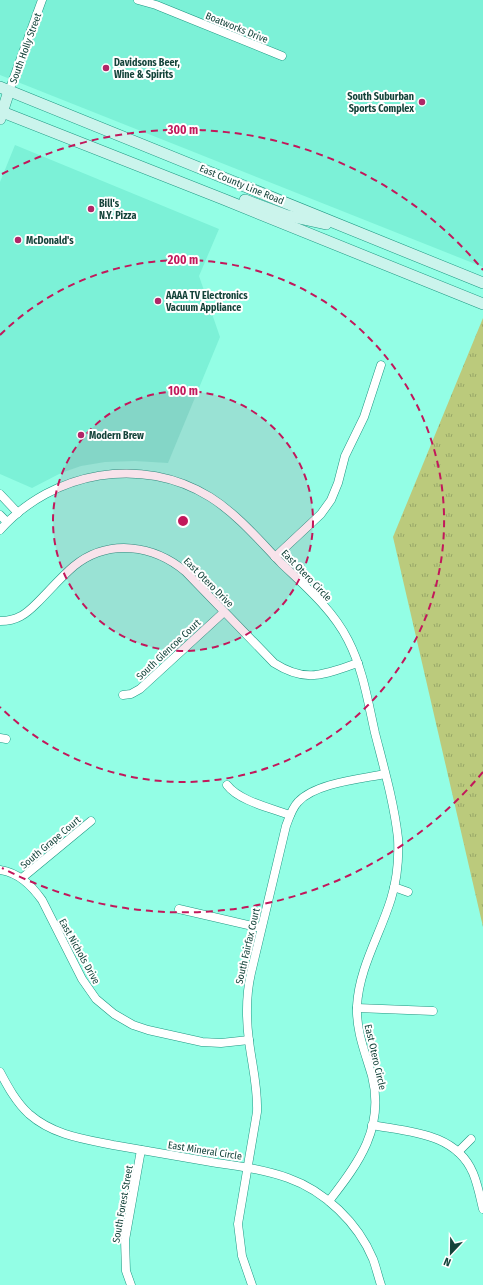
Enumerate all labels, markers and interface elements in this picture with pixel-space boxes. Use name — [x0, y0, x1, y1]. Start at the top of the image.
street label: Boatworks Drive — [204, 10, 270, 46]
street label: South Holly Street — [8, 11, 45, 85]
place label: Davidsons Beer, Wine & Spirits — [114, 57, 180, 81]
marker: Davidsons Beer, Wine & Spirits — [101, 63, 111, 73]
place label: South Suburban Sports Complex — [347, 91, 414, 115]
marker: South Suburban Sports Complex — [417, 97, 427, 107]
text: 300 m — [167, 123, 198, 137]
street label: East County Line Road — [198, 162, 286, 207]
place label: Bill's N.Y. Pizza — [99, 198, 136, 222]
marker: Bill's N.Y. Pizza — [86, 204, 96, 214]
marker: McDonald's — [13, 235, 23, 245]
place label: McDonald's — [26, 235, 74, 247]
text: 200 m — [167, 253, 198, 267]
place label: AAAA TV Electronics Vacuum Appliance — [165, 290, 248, 314]
marker: AAAA TV Electronics Vacuum Appliance — [153, 296, 163, 306]
text: 100 m — [168, 384, 198, 398]
marker: Modern Brew — [76, 430, 86, 440]
place label: Modern Brew — [89, 430, 144, 442]
centre of rings — [176, 514, 190, 528]
street label: East Otero Circle — [279, 547, 334, 604]
street label: East Otero Drive — [181, 555, 236, 610]
street label: South Glencoe Court — [134, 616, 204, 683]
street label: South Grape Court — [18, 814, 84, 871]
street label: South Fairfax Court — [233, 906, 263, 985]
street label: East Nichols Drive — [56, 917, 102, 986]
street label: East Otero Circle — [362, 1023, 388, 1091]
street label: East Mineral Circle — [167, 1139, 243, 1163]
street label: South Forest Street — [110, 1164, 136, 1244]
north arrow — [431, 1233, 471, 1273]
text: N — [442, 1255, 453, 1269]

